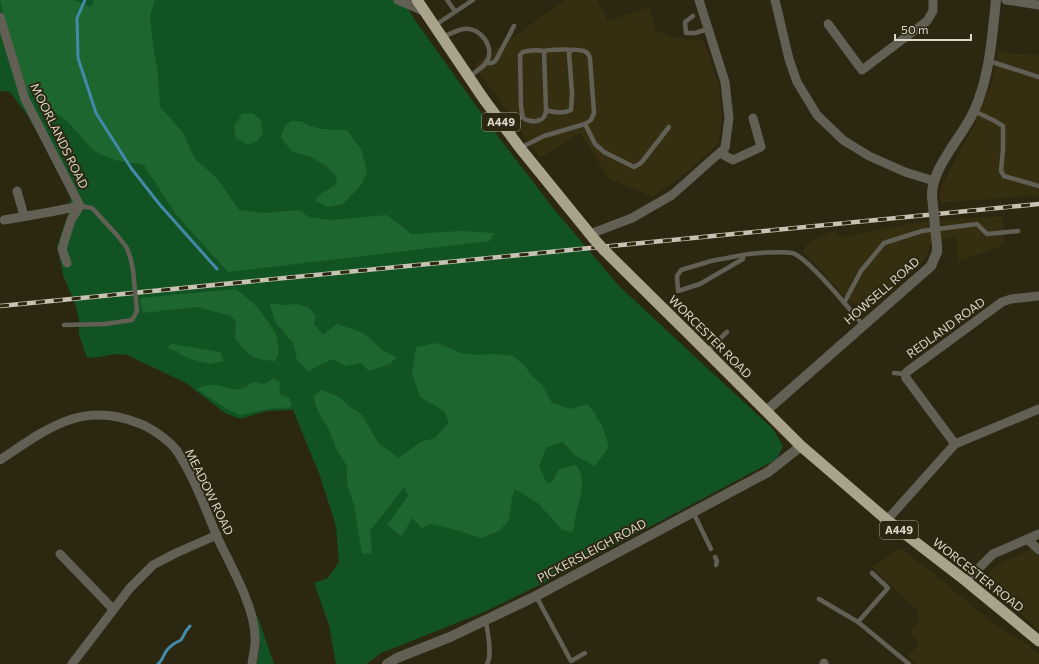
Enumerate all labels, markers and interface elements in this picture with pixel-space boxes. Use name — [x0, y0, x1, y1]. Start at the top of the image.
scale bar — [895, 16, 971, 42]
text: 50 m — [901, 22, 929, 36]
street label: MOORLANDS ROAD — [28, 80, 92, 191]
road number: A449 — [482, 113, 520, 131]
street label: HOWSELL ROAD — [841, 254, 922, 327]
street label: WORCESTER ROAD — [666, 292, 755, 381]
street label: REDLAND ROAD — [903, 294, 988, 360]
street label: MEADOW ROAD — [183, 446, 237, 537]
street label: PICKERSLEIGH ROAD — [535, 515, 648, 585]
road number: A449 — [880, 521, 918, 539]
street label: WORCESTER ROAD — [930, 534, 1027, 614]

